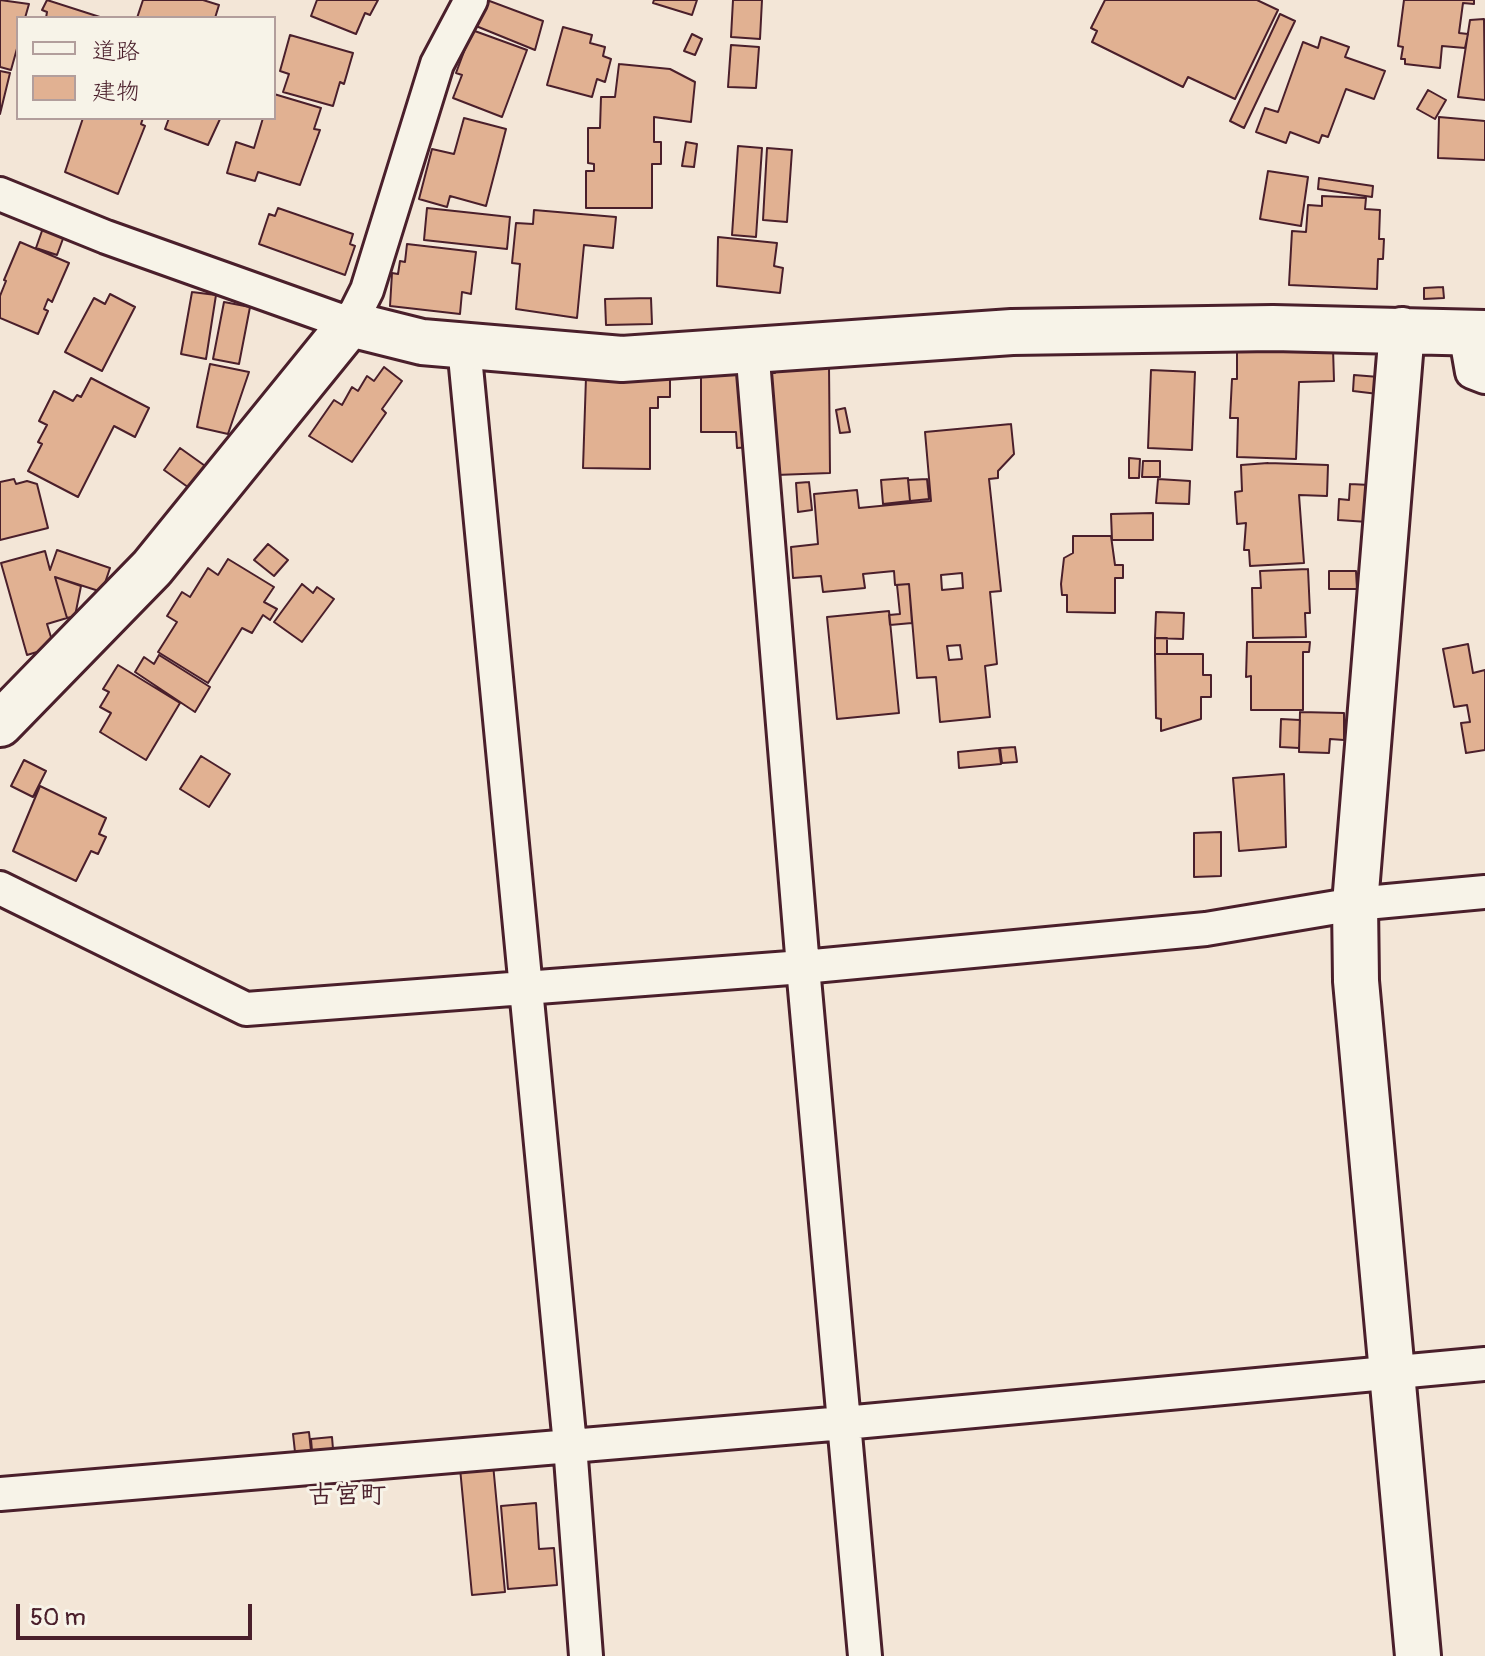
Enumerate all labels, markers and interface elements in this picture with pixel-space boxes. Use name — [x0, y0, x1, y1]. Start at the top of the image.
legend — [16, 16, 276, 120]
text: 道路 — [92, 37, 140, 66]
text: 建物 — [92, 77, 140, 106]
district label: 古宮町 — [308, 1480, 386, 1512]
scale bar — [20, 1588, 256, 1638]
text: 50 m — [30, 1603, 86, 1632]

